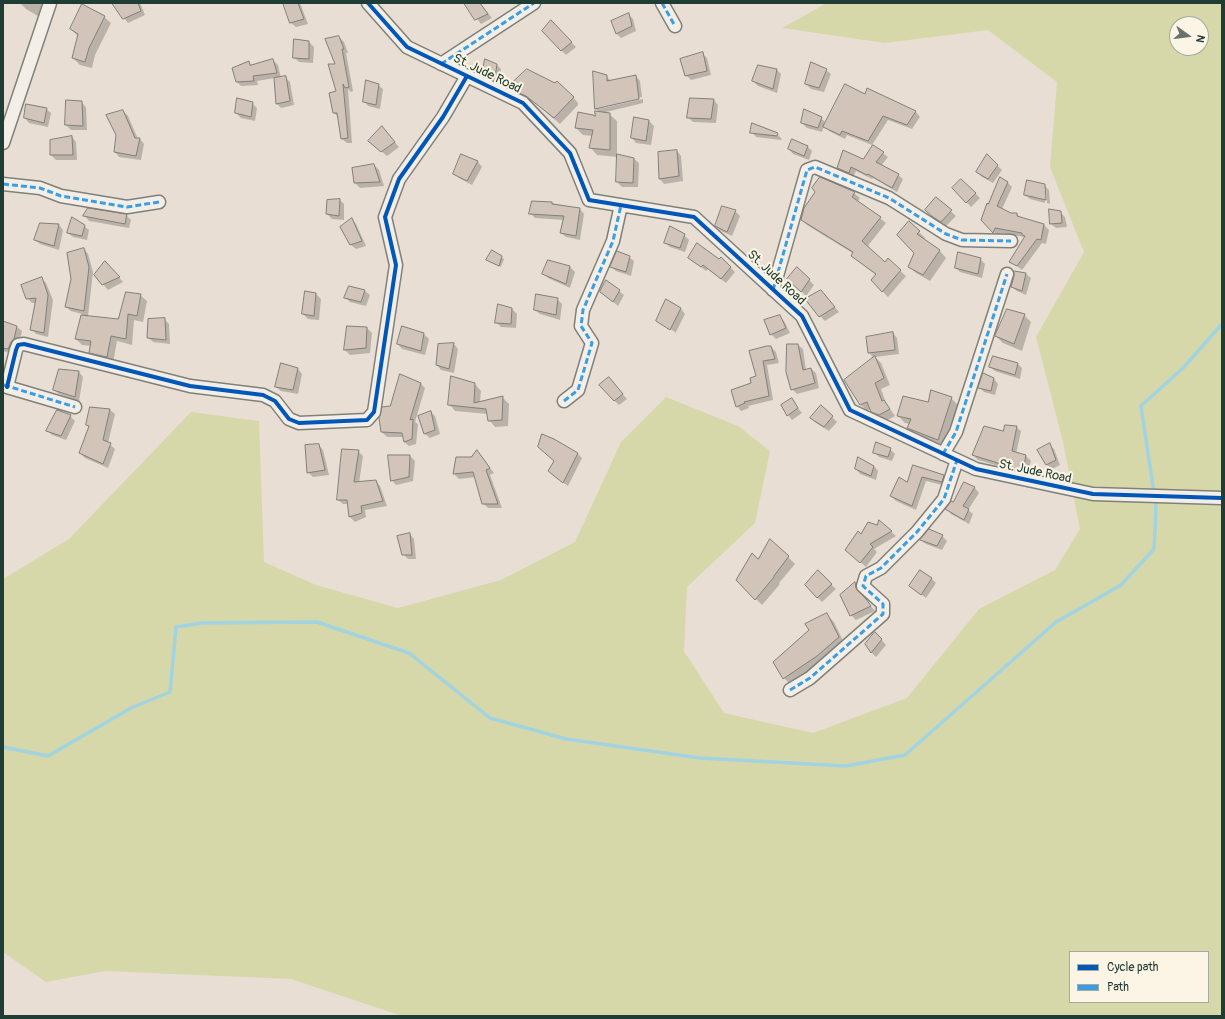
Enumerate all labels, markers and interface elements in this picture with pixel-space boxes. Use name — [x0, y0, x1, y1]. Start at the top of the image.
north arrow — [1169, 16, 1209, 56]
text: N — [1193, 34, 1207, 44]
street label: St. Jude Road — [450, 51, 524, 97]
street label: St. Jude Road — [744, 247, 808, 309]
street label: St. Jude Road — [997, 457, 1073, 487]
legend — [1069, 951, 1209, 1003]
text: Cycle path — [1107, 960, 1158, 975]
text: Path — [1107, 980, 1129, 995]

